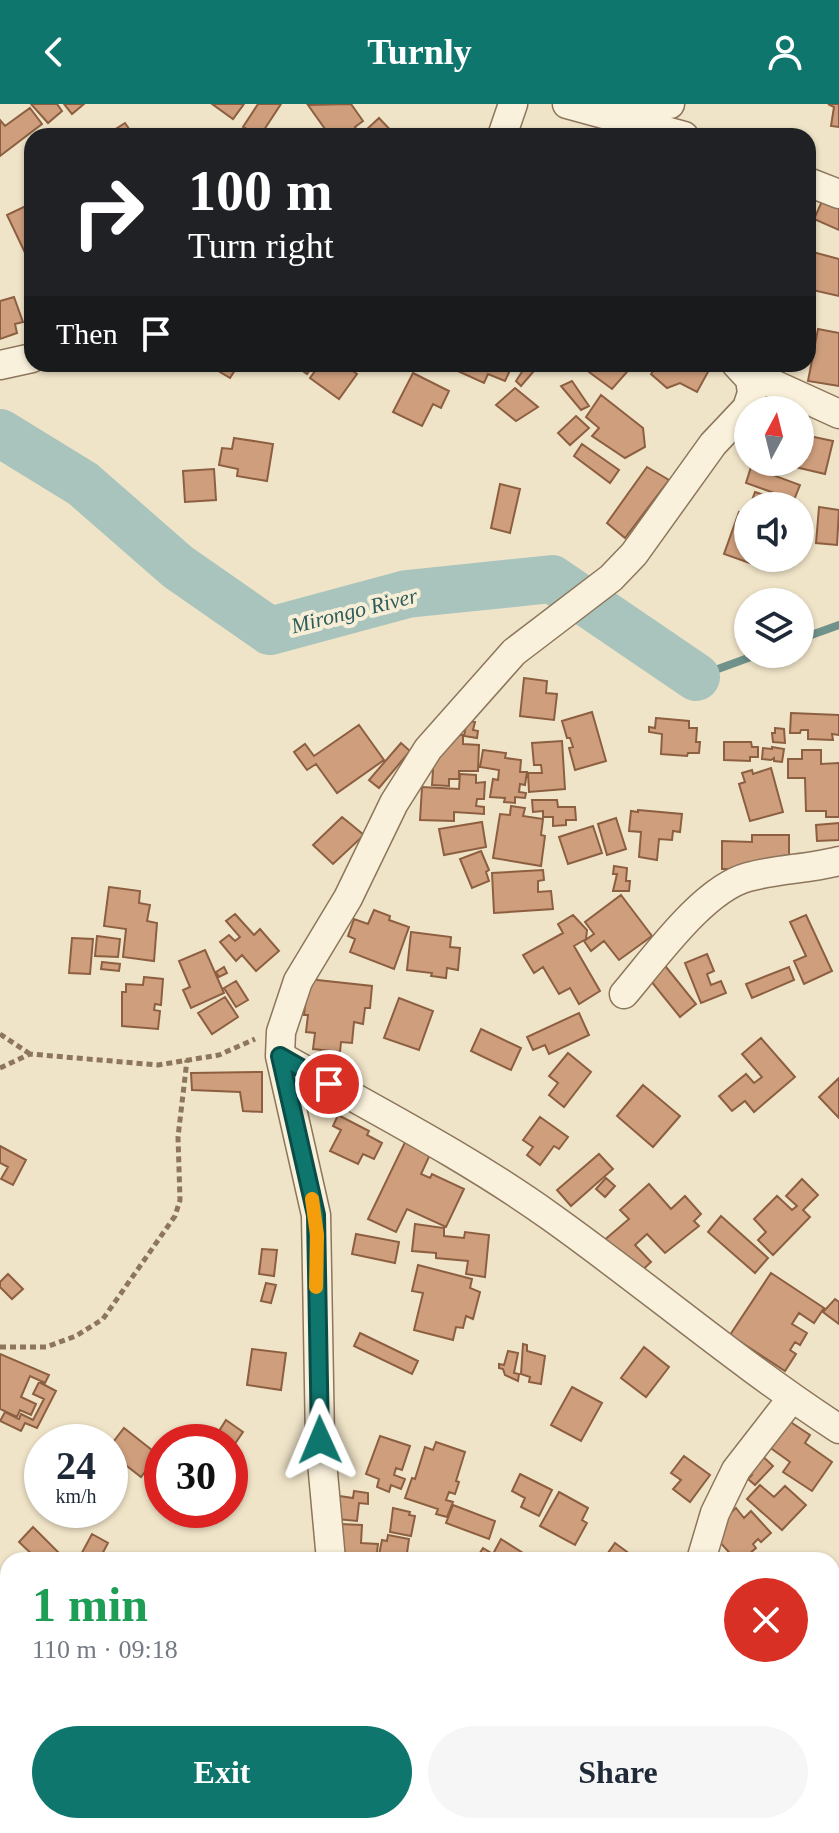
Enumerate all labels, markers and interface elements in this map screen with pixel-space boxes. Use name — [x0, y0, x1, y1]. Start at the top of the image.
icon: back — [32, 30, 76, 74]
icon: person — [763, 30, 807, 74]
text: Turnly — [367, 32, 472, 72]
icon: right — [56, 160, 160, 264]
text: 100 m — [188, 160, 333, 222]
text: Turn right — [188, 226, 334, 266]
icon: arrive — [134, 312, 178, 356]
text: Then — [56, 317, 118, 350]
north arrow — [734, 396, 814, 476]
map controls — [734, 396, 814, 668]
button: sound — [734, 492, 814, 572]
water label: Mirongo River — [287, 583, 420, 638]
button: layers — [734, 588, 814, 668]
pin — [295, 1050, 363, 1118]
icon: arrive — [307, 1062, 351, 1106]
position arrow — [278, 1398, 362, 1482]
speed limit sign: 30 — [144, 1424, 248, 1528]
text: 24 — [56, 1443, 96, 1488]
text: km/h — [55, 1485, 97, 1507]
text: 1 min — [32, 1578, 148, 1631]
button: close — [724, 1578, 808, 1662]
text: 110 m · 09:18 — [32, 1635, 178, 1664]
button: Exit — [32, 1726, 412, 1818]
button: Share — [428, 1726, 808, 1818]

